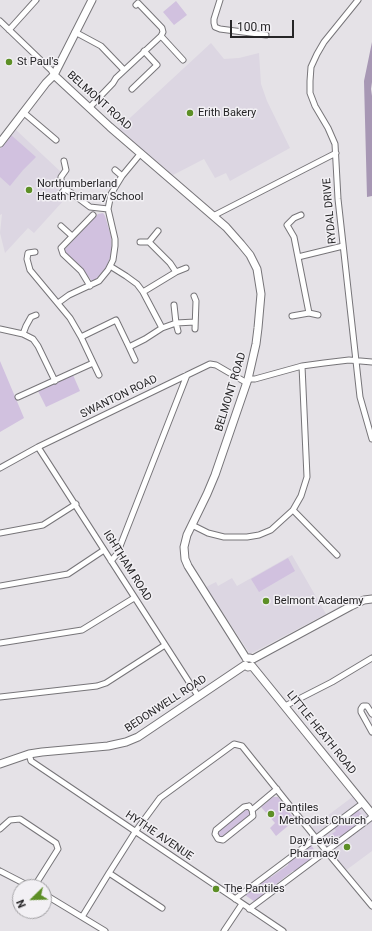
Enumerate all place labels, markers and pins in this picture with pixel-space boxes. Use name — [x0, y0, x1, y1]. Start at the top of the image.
place label: St Paul's — [17, 55, 59, 69]
marker: St Paul's — [4, 57, 14, 67]
place label: Erith Bakery — [198, 106, 256, 120]
marker: Erith Bakery — [185, 108, 195, 118]
place label: Northumberland Heath Primary School — [37, 177, 143, 203]
marker: Northumberland Heath Primary School — [24, 185, 34, 195]
place label: Belmont Academy — [274, 594, 363, 608]
marker: Belmont Academy — [261, 596, 271, 606]
place label: Pantiles Methodist Church — [279, 801, 366, 827]
marker: Pantiles Methodist Church — [266, 809, 276, 819]
place label: Day Lewis Pharmacy — [290, 834, 339, 860]
marker: Day Lewis Pharmacy — [342, 842, 352, 852]
place label: The Pantiles — [224, 882, 285, 896]
marker: The Pantiles — [211, 884, 221, 894]

